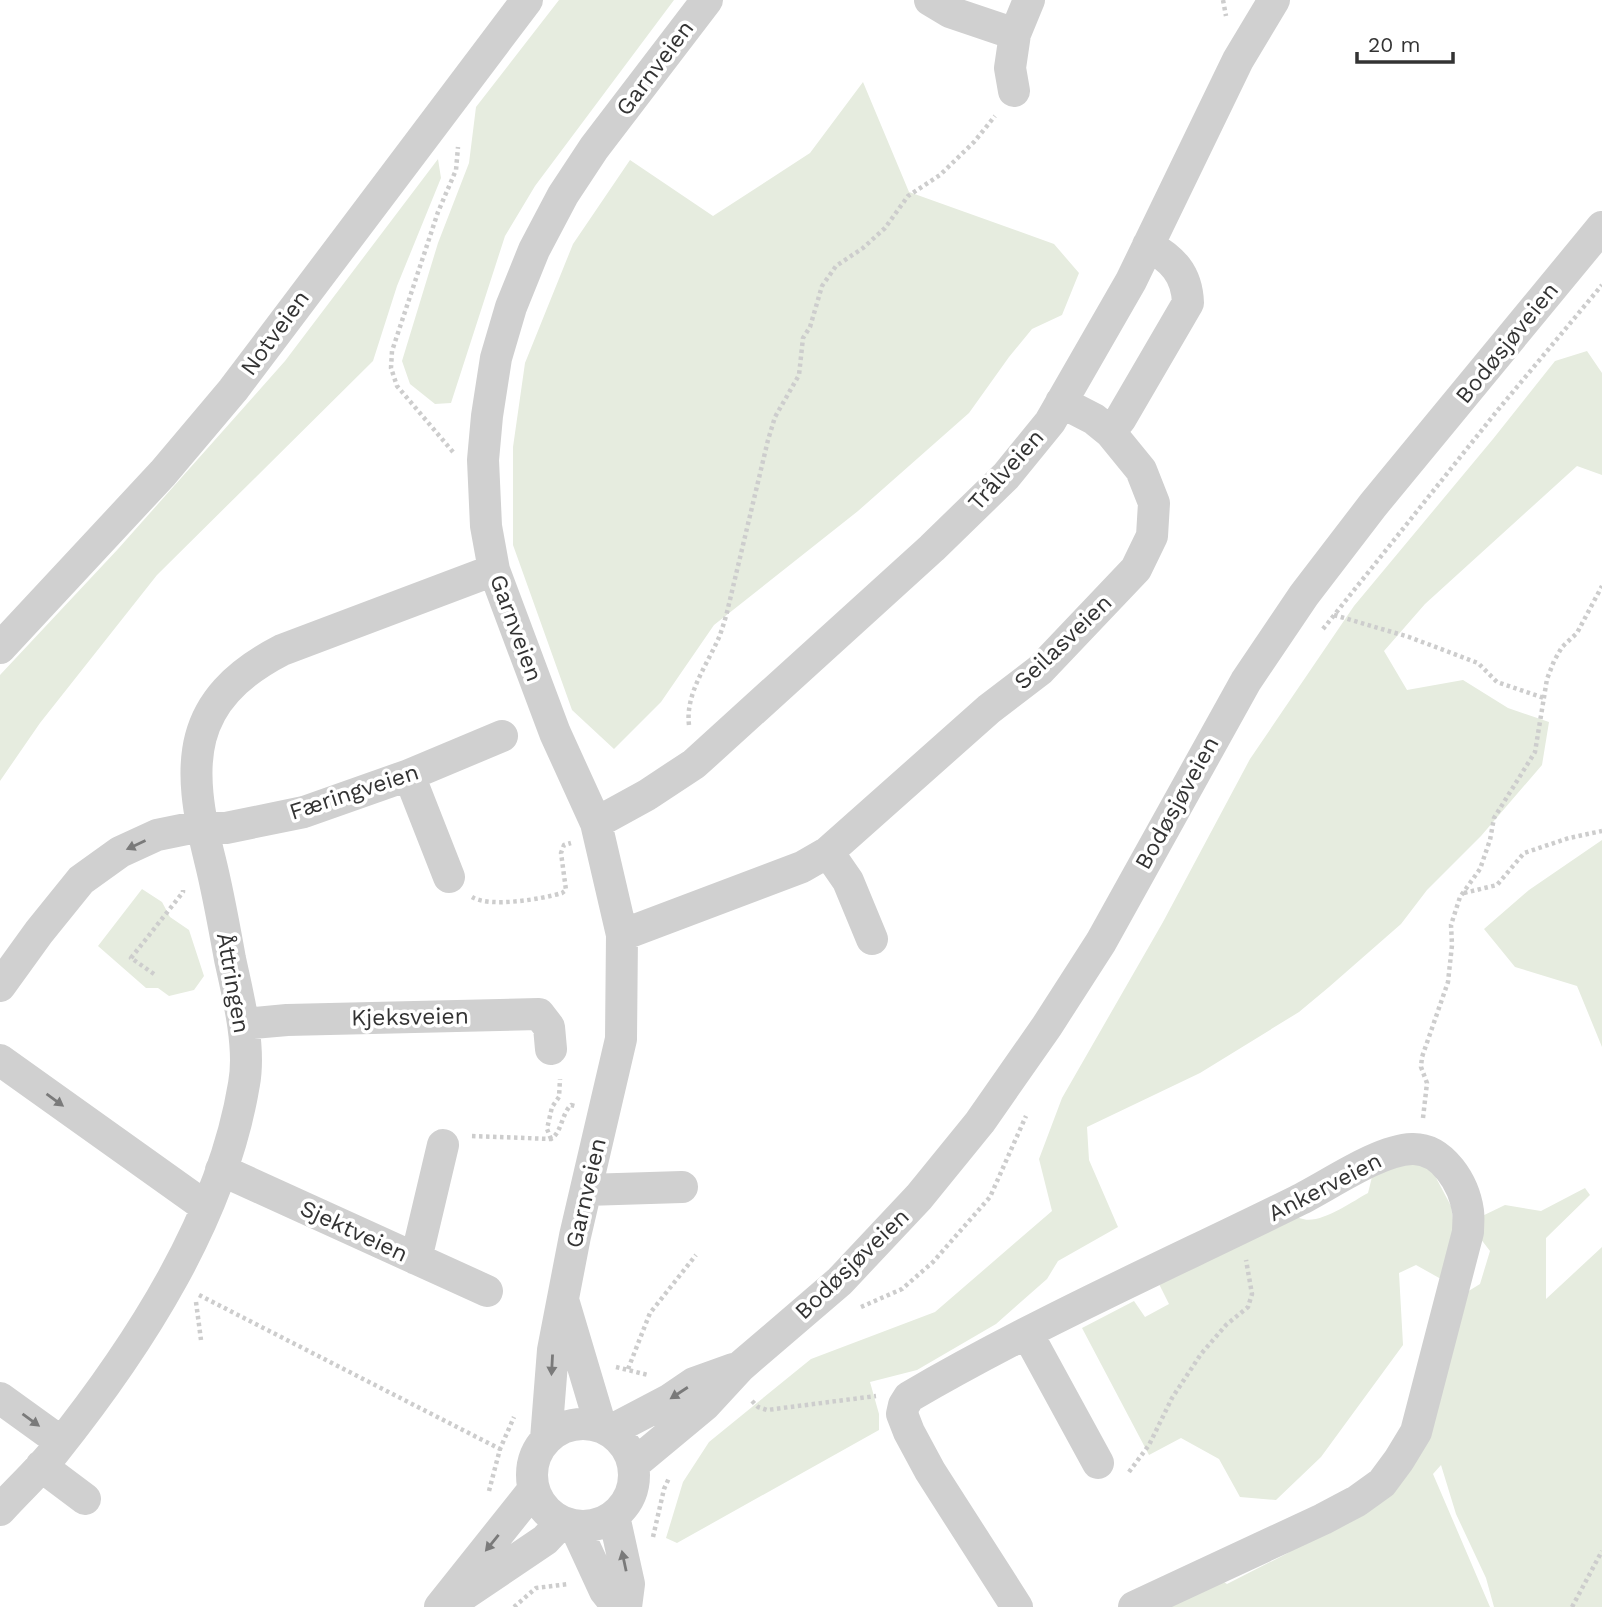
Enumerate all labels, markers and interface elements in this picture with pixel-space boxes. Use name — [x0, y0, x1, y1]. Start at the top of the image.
street label: Garnveien — [611, 15, 699, 121]
scale bar — [1357, 21, 1453, 65]
text: 20 m — [1368, 32, 1420, 57]
street label: Bodøsjøveien — [1450, 277, 1564, 409]
street label: Notveien — [235, 285, 315, 381]
street label: Trålveien — [963, 424, 1049, 516]
street label: Garnveien — [484, 571, 548, 685]
street label: Seilasveien — [1009, 589, 1117, 695]
street label: Bodøsjøveien — [1129, 732, 1225, 874]
street label: Færingveien — [286, 758, 422, 826]
one-way arrow — [126, 839, 146, 850]
street label: Åttringen — [211, 931, 255, 1035]
street label: Kjeksveien — [351, 1002, 469, 1032]
one-way arrow — [46, 1093, 65, 1107]
street label: Garnveien — [560, 1135, 612, 1251]
street label: Ankerveien — [1264, 1147, 1386, 1227]
street label: Sjektveien — [296, 1194, 412, 1268]
street label: Bodøsjøveien — [789, 1203, 915, 1325]
one-way arrow — [546, 1354, 557, 1376]
one-way arrow — [669, 1387, 689, 1400]
one-way arrow — [22, 1413, 40, 1427]
one-way arrow — [485, 1534, 500, 1551]
one-way arrow — [619, 1550, 630, 1572]

